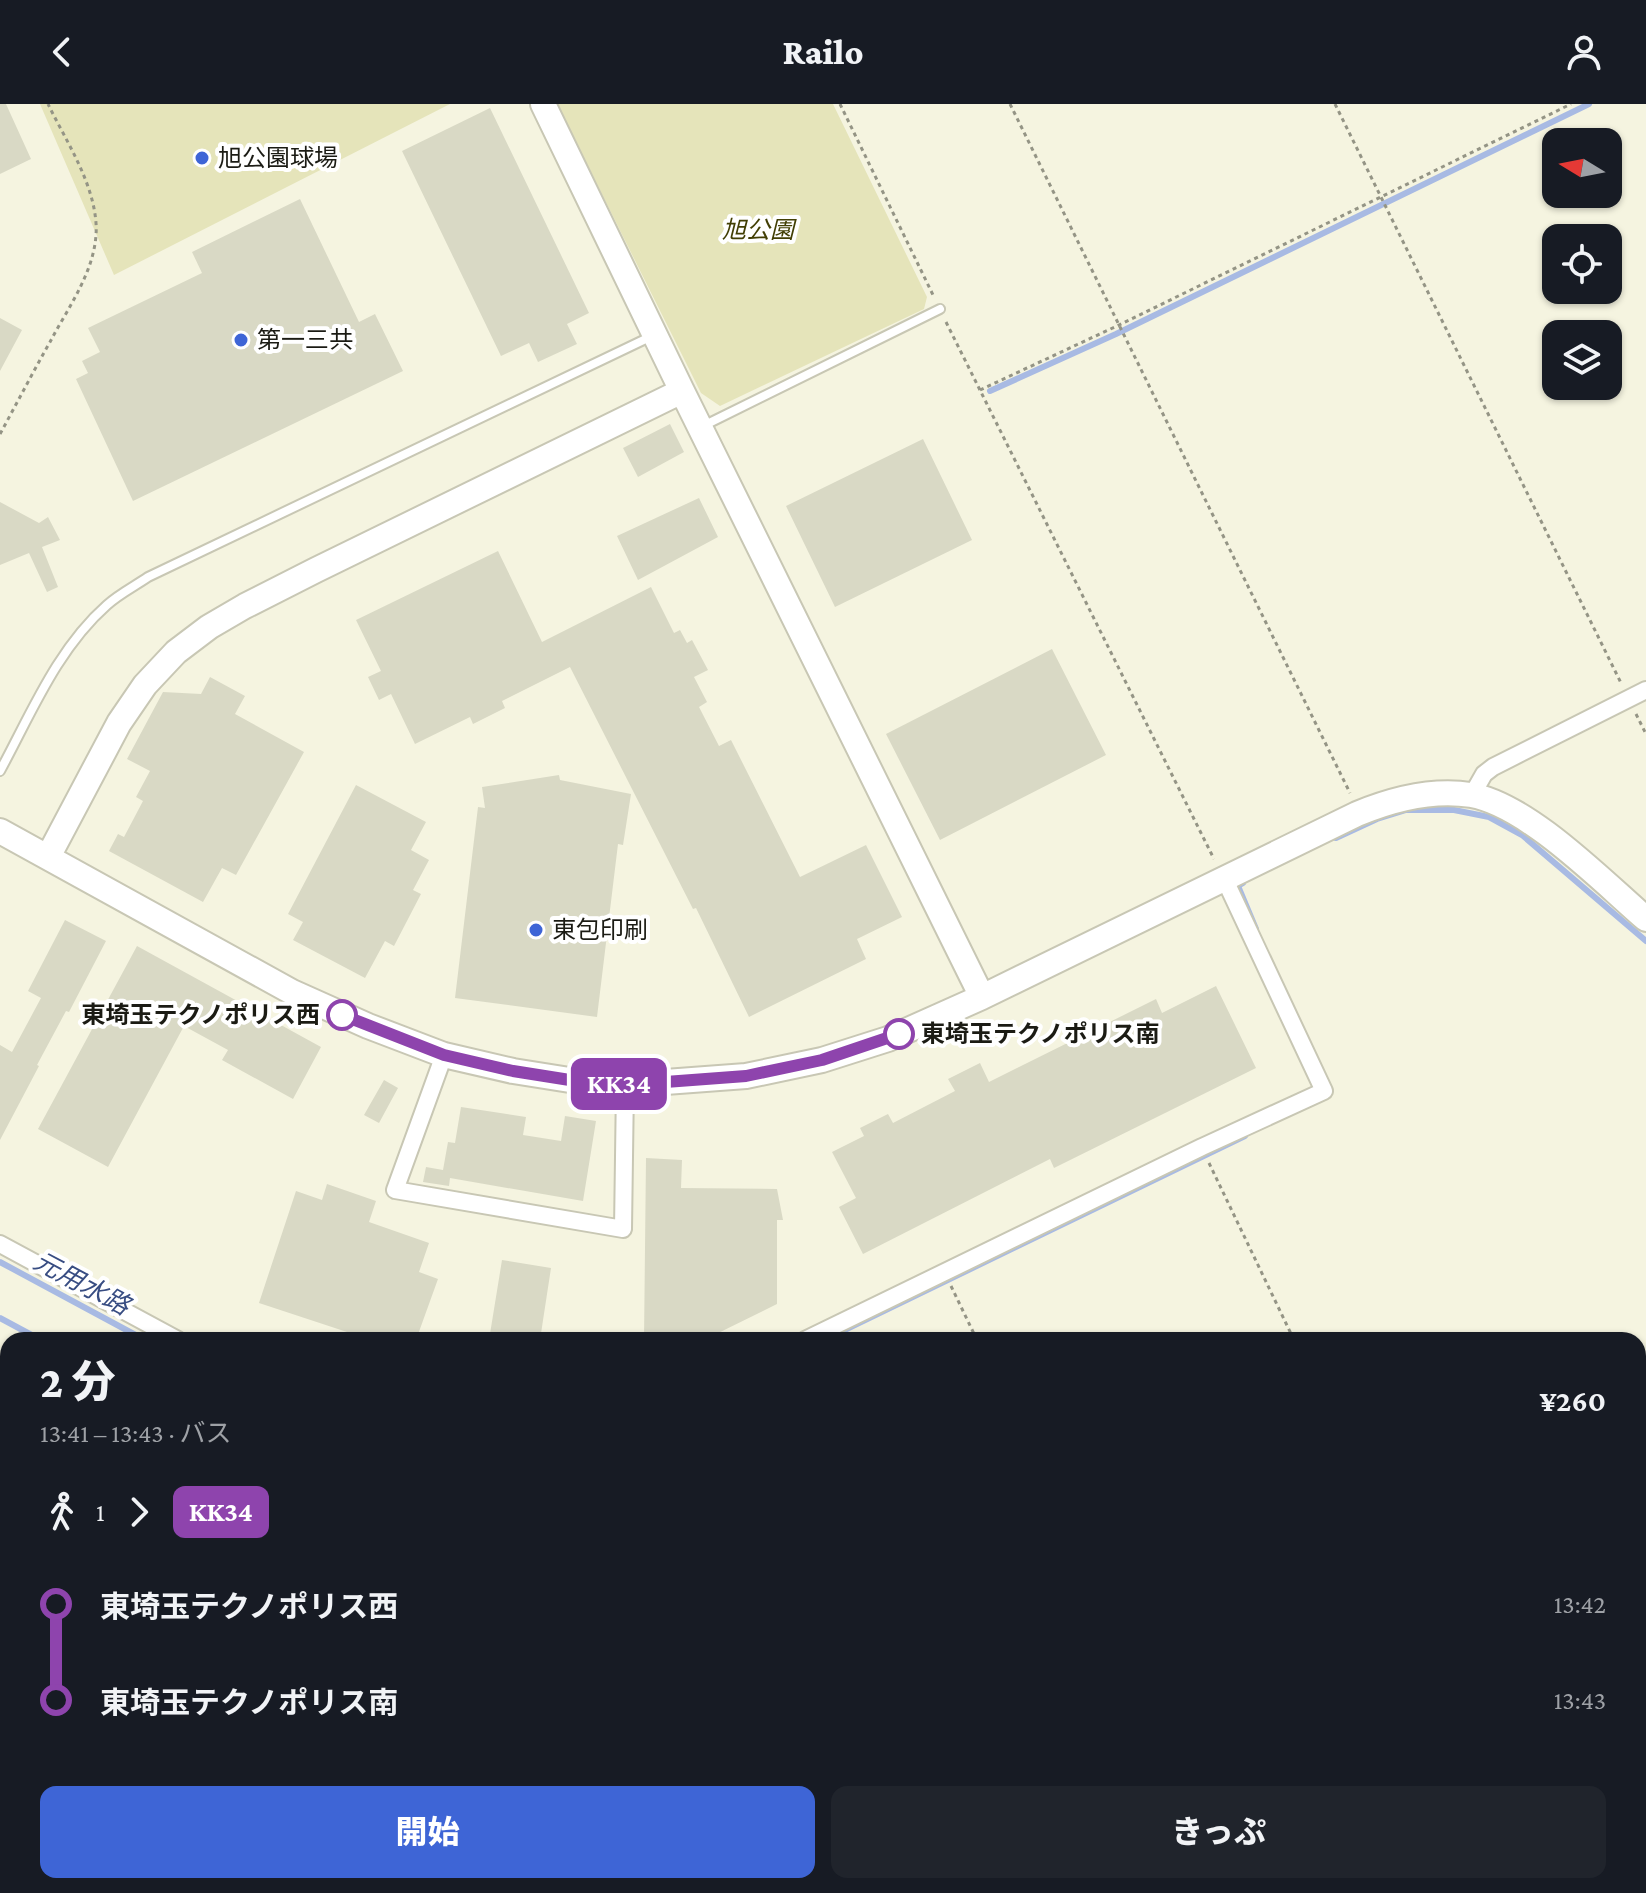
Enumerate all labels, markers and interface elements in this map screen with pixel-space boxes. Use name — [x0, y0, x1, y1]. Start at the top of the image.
icon: back — [40, 30, 84, 74]
icon: person — [1562, 30, 1606, 74]
text: Railo — [782, 32, 864, 72]
north arrow — [1542, 128, 1622, 208]
map controls — [1542, 128, 1622, 400]
place label: 旭公園球場 — [218, 144, 338, 171]
marker: 旭公園球場 — [193, 149, 211, 167]
park label: 旭公園 — [722, 216, 797, 243]
button: locate — [1542, 224, 1622, 304]
button: layers — [1542, 320, 1622, 400]
place label: 第一三共 — [257, 326, 353, 353]
marker: 第一三共 — [232, 331, 250, 349]
place label: 東包印刷 — [552, 916, 648, 943]
marker: 東包印刷 — [527, 921, 545, 939]
marker: 東埼玉テクノポリス西 — [327, 1000, 357, 1030]
place label: 東埼玉テクノポリス西 — [81, 1001, 320, 1028]
marker: 東埼玉テクノポリス南 — [884, 1019, 914, 1049]
place label: 東埼玉テクノポリス南 — [921, 1020, 1160, 1047]
line badge: KK34 — [563, 1058, 675, 1110]
text: KK34 — [587, 1068, 651, 1099]
water label: 元用水路 — [29, 1246, 136, 1322]
text: 2 分 — [40, 1358, 116, 1406]
text: ¥260 — [1539, 1384, 1606, 1417]
text: 13:41 – 13:43 · バス — [40, 1419, 232, 1448]
icon: walk — [40, 1490, 84, 1534]
icon: forward — [117, 1490, 161, 1534]
text: KK34 — [189, 1496, 253, 1527]
text: 1 — [96, 1498, 105, 1527]
text: 東埼玉テクノポリス西 — [100, 1590, 398, 1623]
text: 13:42 — [1554, 1590, 1606, 1619]
text: 東埼玉テクノポリス南 — [100, 1686, 398, 1719]
text: 13:43 — [1554, 1686, 1606, 1715]
button: 開始 — [40, 1786, 815, 1878]
button: きっぷ — [831, 1786, 1606, 1878]

